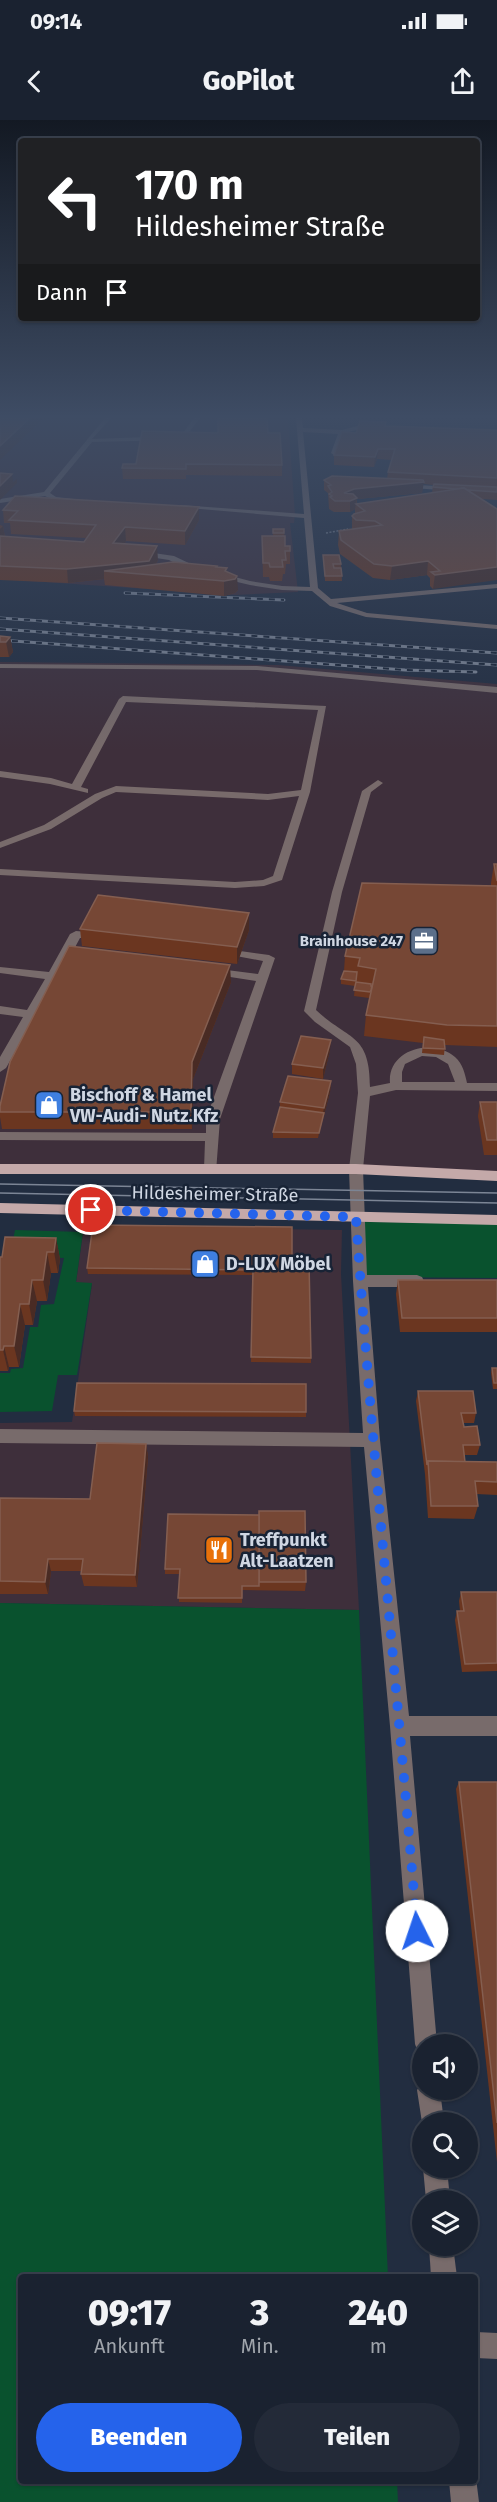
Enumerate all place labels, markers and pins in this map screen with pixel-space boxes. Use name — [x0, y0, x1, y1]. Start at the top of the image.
office icon: Brainhouse 247 — [408, 925, 440, 957]
place label: Brainhouse 247 — [300, 932, 403, 950]
place label: Bischoff & Hamel VW-Audi- Nutz.Kfz — [69, 1084, 218, 1127]
shop icon: Bischoff & Hamel VW-Audi- Nutz.Kfz — [33, 1089, 65, 1121]
pin — [65, 1184, 116, 1235]
shop icon: D-LUX Möbel — [189, 1248, 221, 1280]
place label: D-LUX Möbel — [226, 1253, 331, 1275]
place label: Treffpunkt Alt-Laatzen — [239, 1529, 334, 1572]
restaurant icon: Treffpunkt Alt-Laatzen — [203, 1534, 235, 1566]

